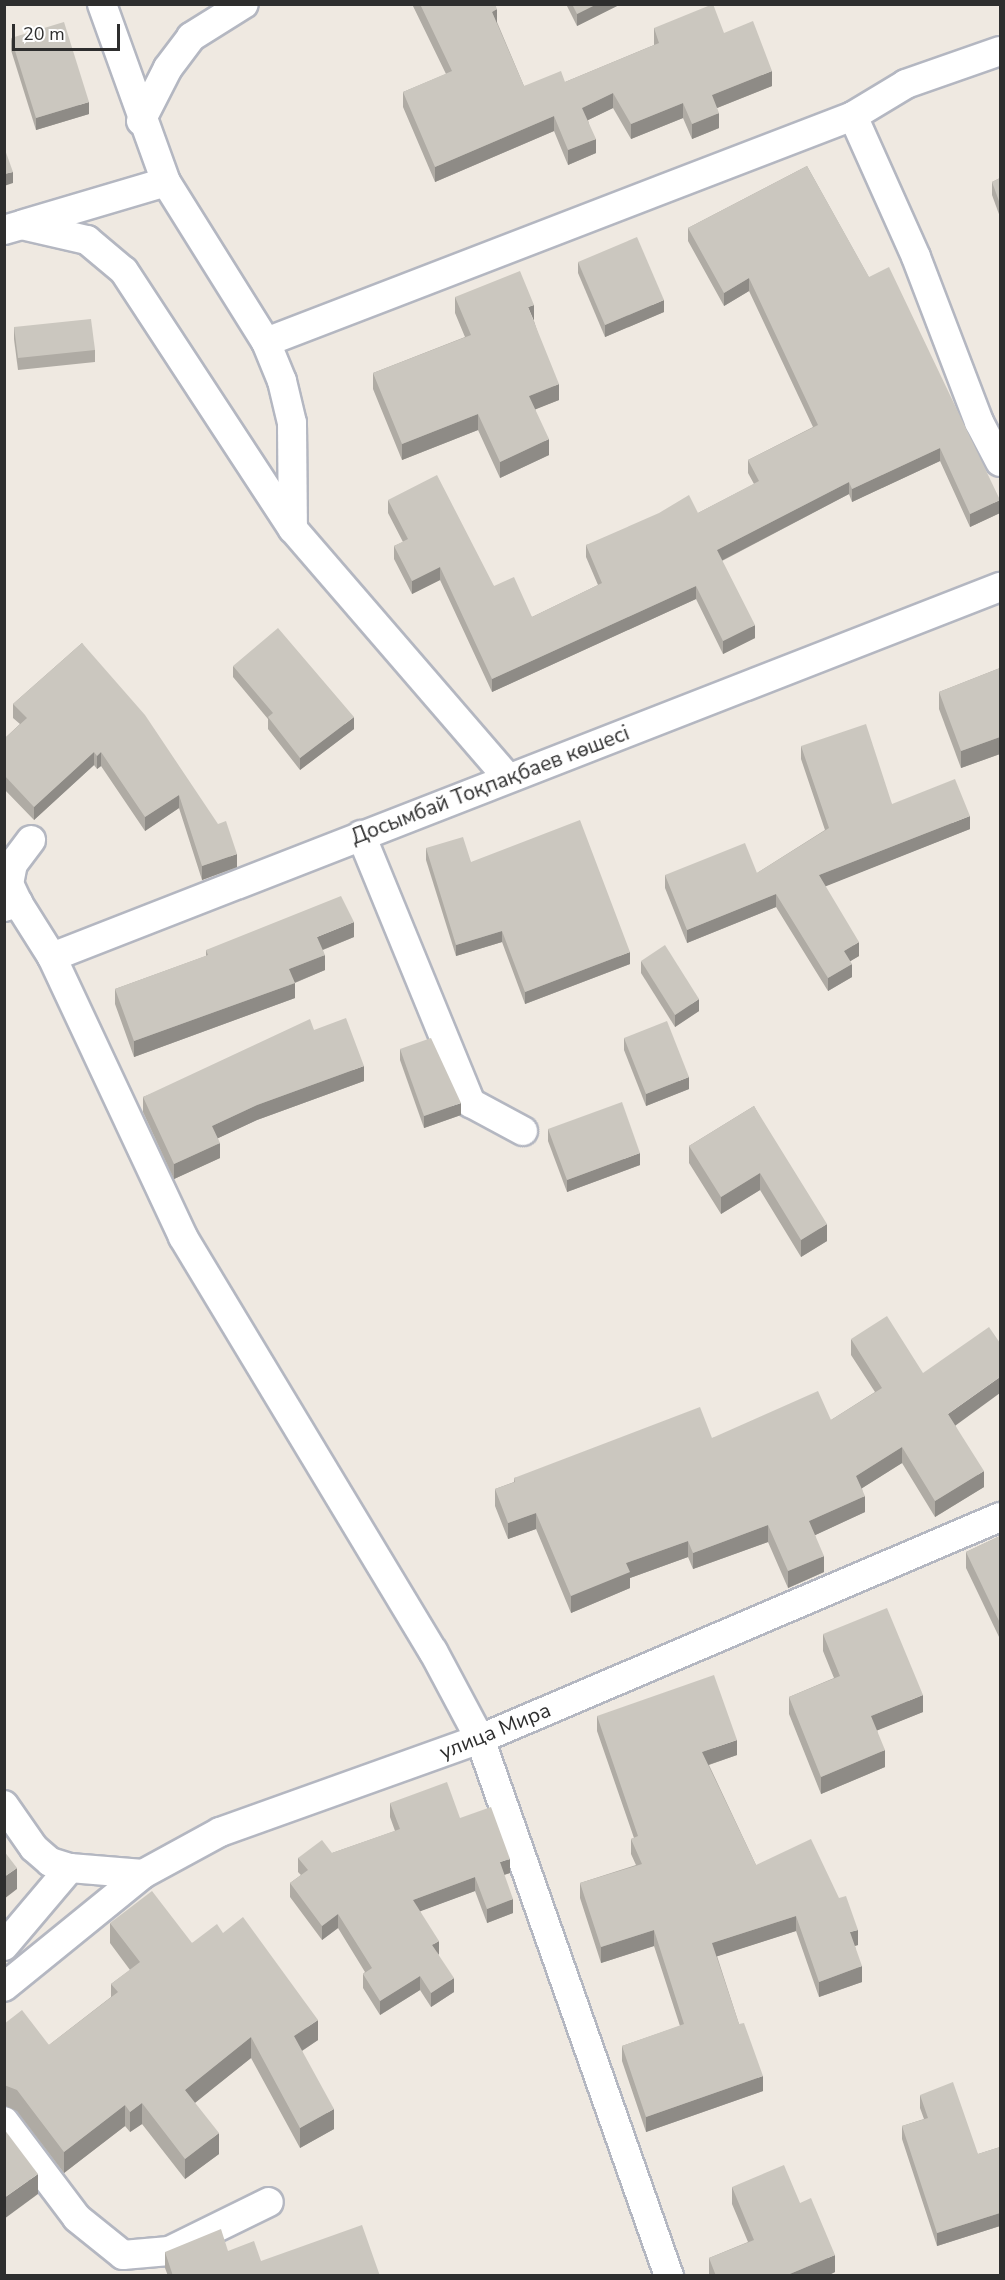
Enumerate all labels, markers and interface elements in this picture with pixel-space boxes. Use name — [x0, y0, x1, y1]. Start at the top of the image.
scale bar — [15, 12, 123, 50]
text: 20 m — [23, 22, 65, 46]
street label: Досымбай Тоқпақбаев көшесі — [347, 720, 633, 850]
street label: улица Мира — [436, 1697, 554, 1765]

